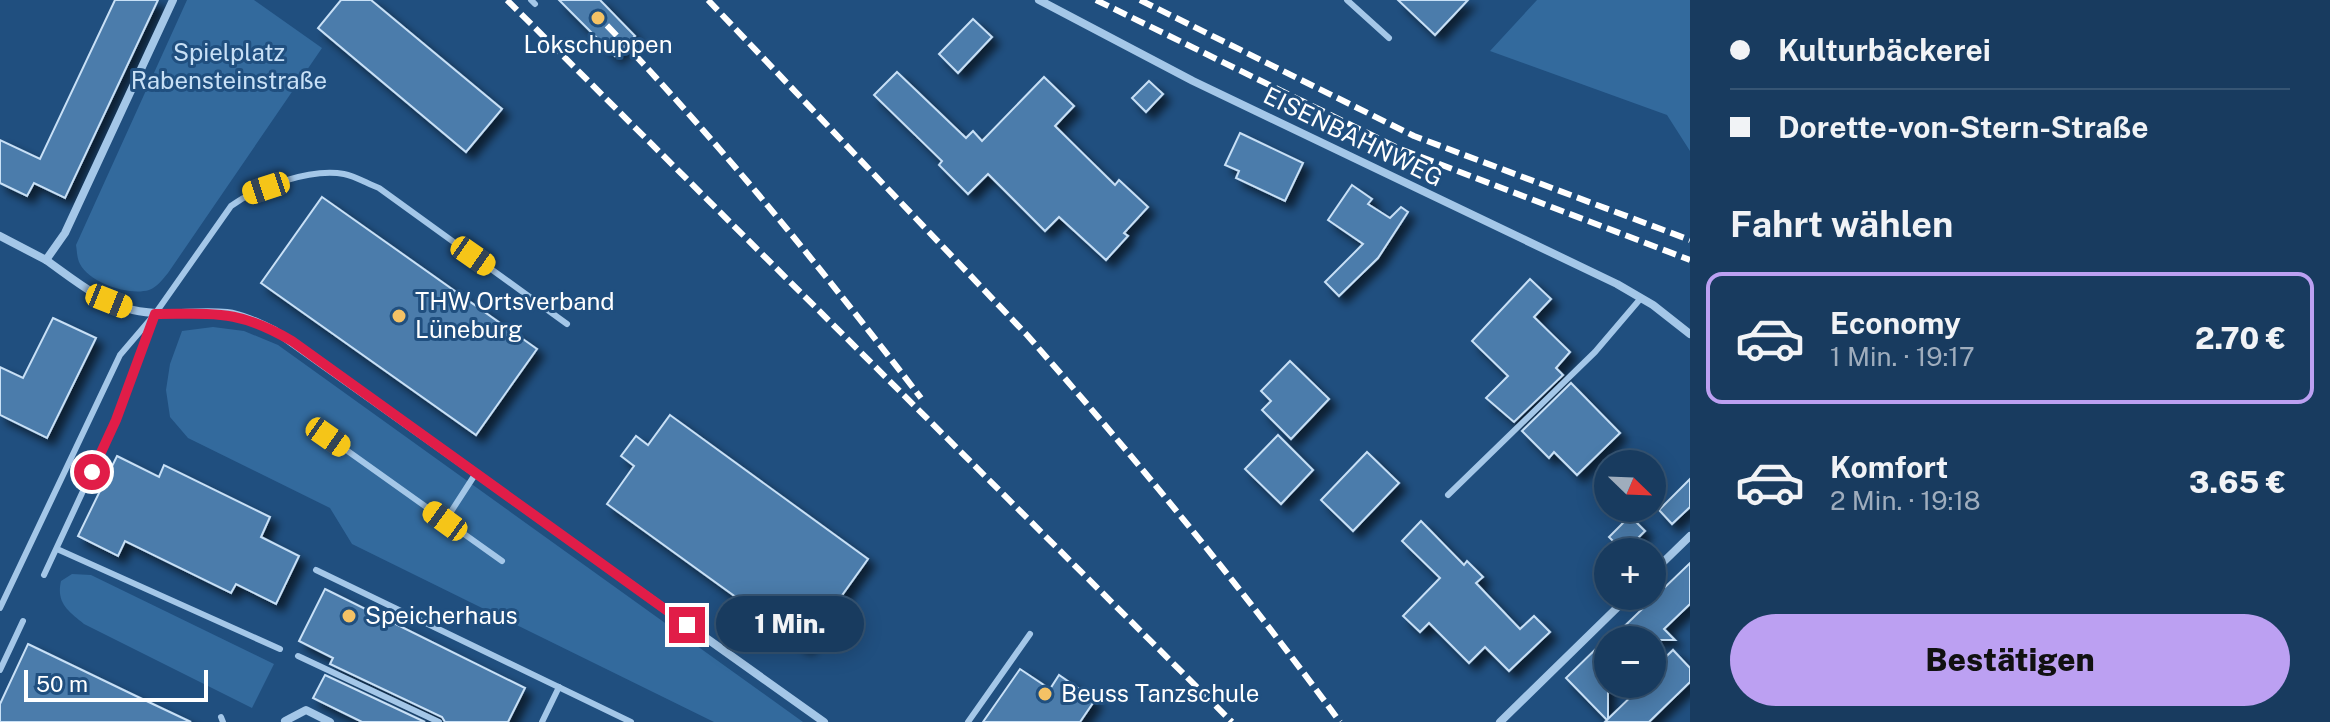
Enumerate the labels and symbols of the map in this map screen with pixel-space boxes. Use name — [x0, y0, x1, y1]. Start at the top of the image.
marker: Lokschuppen — [589, 9, 607, 27]
place label: Lokschuppen — [523, 30, 673, 58]
park label: Spielplatz Rabensteinstraße — [131, 38, 327, 94]
street label: EISENBAHNWEG — [1259, 81, 1448, 192]
car — [239, 169, 293, 207]
car — [446, 232, 500, 280]
car — [82, 281, 136, 321]
place label: THW Ortsverband Lüneburg — [415, 287, 615, 343]
marker: THW Ortsverband Lüneburg — [390, 307, 408, 325]
car — [301, 413, 355, 461]
north arrow — [1594, 450, 1666, 522]
route start — [74, 454, 110, 490]
car — [419, 497, 471, 545]
callout: 1 Min. — [715, 597, 863, 653]
place label: Speicherhaus — [365, 601, 518, 629]
marker: Speicherhaus — [340, 607, 358, 625]
route end — [669, 607, 705, 643]
scale bar — [24, 666, 208, 702]
place label: Beuss Tanzschule — [1061, 679, 1259, 707]
marker: Beuss Tanzschule — [1036, 685, 1054, 703]

